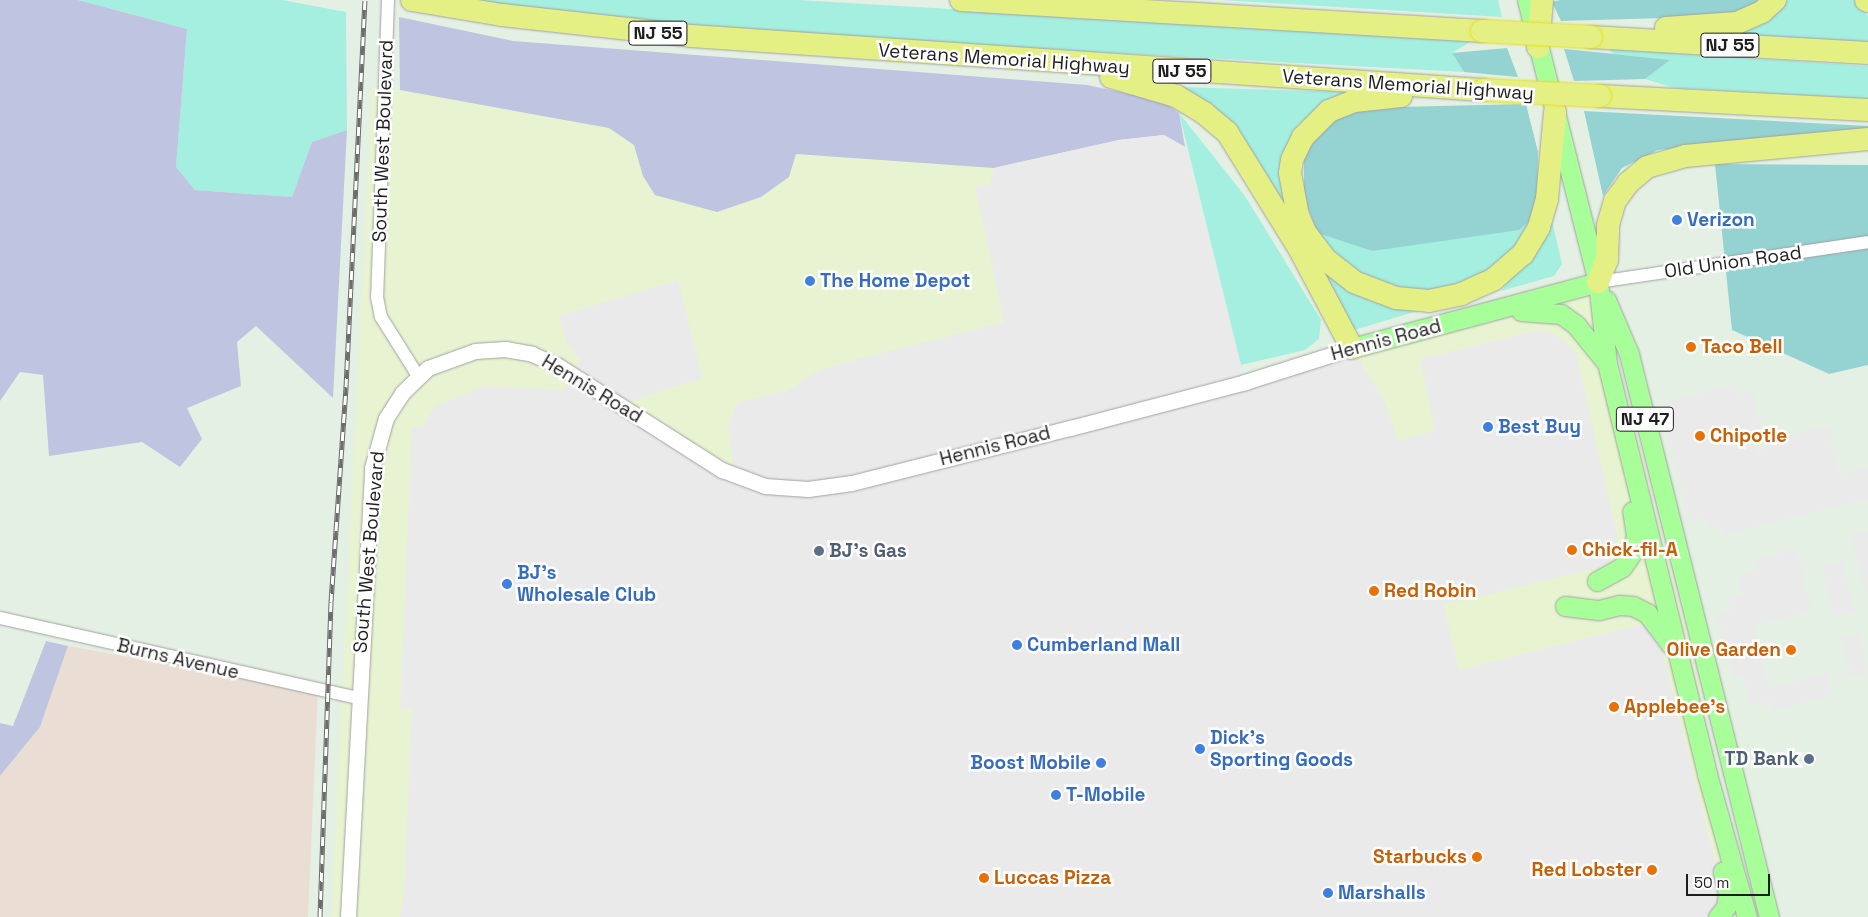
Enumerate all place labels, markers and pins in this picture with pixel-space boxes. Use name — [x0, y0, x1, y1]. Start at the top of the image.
place label: Verizon — [1687, 209, 1755, 231]
marker: Verizon — [1671, 214, 1683, 226]
place label: The Home Depot — [820, 270, 970, 292]
marker: The Home Depot — [804, 275, 816, 287]
place label: Taco Bell — [1701, 336, 1783, 358]
marker: Taco Bell — [1685, 341, 1697, 353]
place label: Best Buy — [1498, 416, 1581, 438]
marker: Best Buy — [1482, 421, 1494, 433]
place label: Chipotle — [1710, 425, 1787, 447]
marker: Chipotle — [1694, 430, 1706, 442]
place label: Chick-fil-A — [1582, 539, 1678, 561]
place label: BJ's Gas — [829, 540, 907, 562]
marker: Chick-fil-A — [1566, 544, 1578, 556]
marker: BJ's Gas — [813, 545, 825, 557]
place label: BJ's Wholesale Club — [517, 562, 656, 606]
marker: BJ's Wholesale Club — [501, 578, 513, 590]
place label: Red Robin — [1384, 580, 1476, 602]
marker: Red Robin — [1368, 585, 1380, 597]
place label: Cumberland Mall — [1027, 634, 1180, 656]
marker: Cumberland Mall — [1011, 639, 1023, 651]
place label: Olive Garden — [1667, 639, 1781, 661]
marker: Olive Garden — [1785, 644, 1797, 656]
place label: Applebee's — [1624, 696, 1725, 718]
marker: Applebee's — [1608, 701, 1620, 713]
place label: Dick's Sporting Goods — [1210, 727, 1353, 771]
marker: Dick's Sporting Goods — [1194, 743, 1206, 755]
place label: TD Bank — [1724, 748, 1799, 770]
place label: Boost Mobile — [970, 752, 1091, 774]
marker: TD Bank — [1803, 753, 1815, 765]
marker: Boost Mobile — [1095, 757, 1107, 769]
place label: T-Mobile — [1066, 784, 1146, 806]
marker: T-Mobile — [1050, 789, 1062, 801]
place label: Starbucks — [1373, 846, 1467, 868]
marker: Starbucks — [1471, 851, 1483, 863]
place label: Red Lobster — [1531, 859, 1642, 881]
marker: Red Lobster — [1646, 864, 1658, 876]
place label: Luccas Pizza — [994, 867, 1111, 889]
marker: Luccas Pizza — [978, 872, 990, 884]
place label: Marshalls — [1338, 882, 1426, 904]
marker: Marshalls — [1322, 887, 1334, 899]

